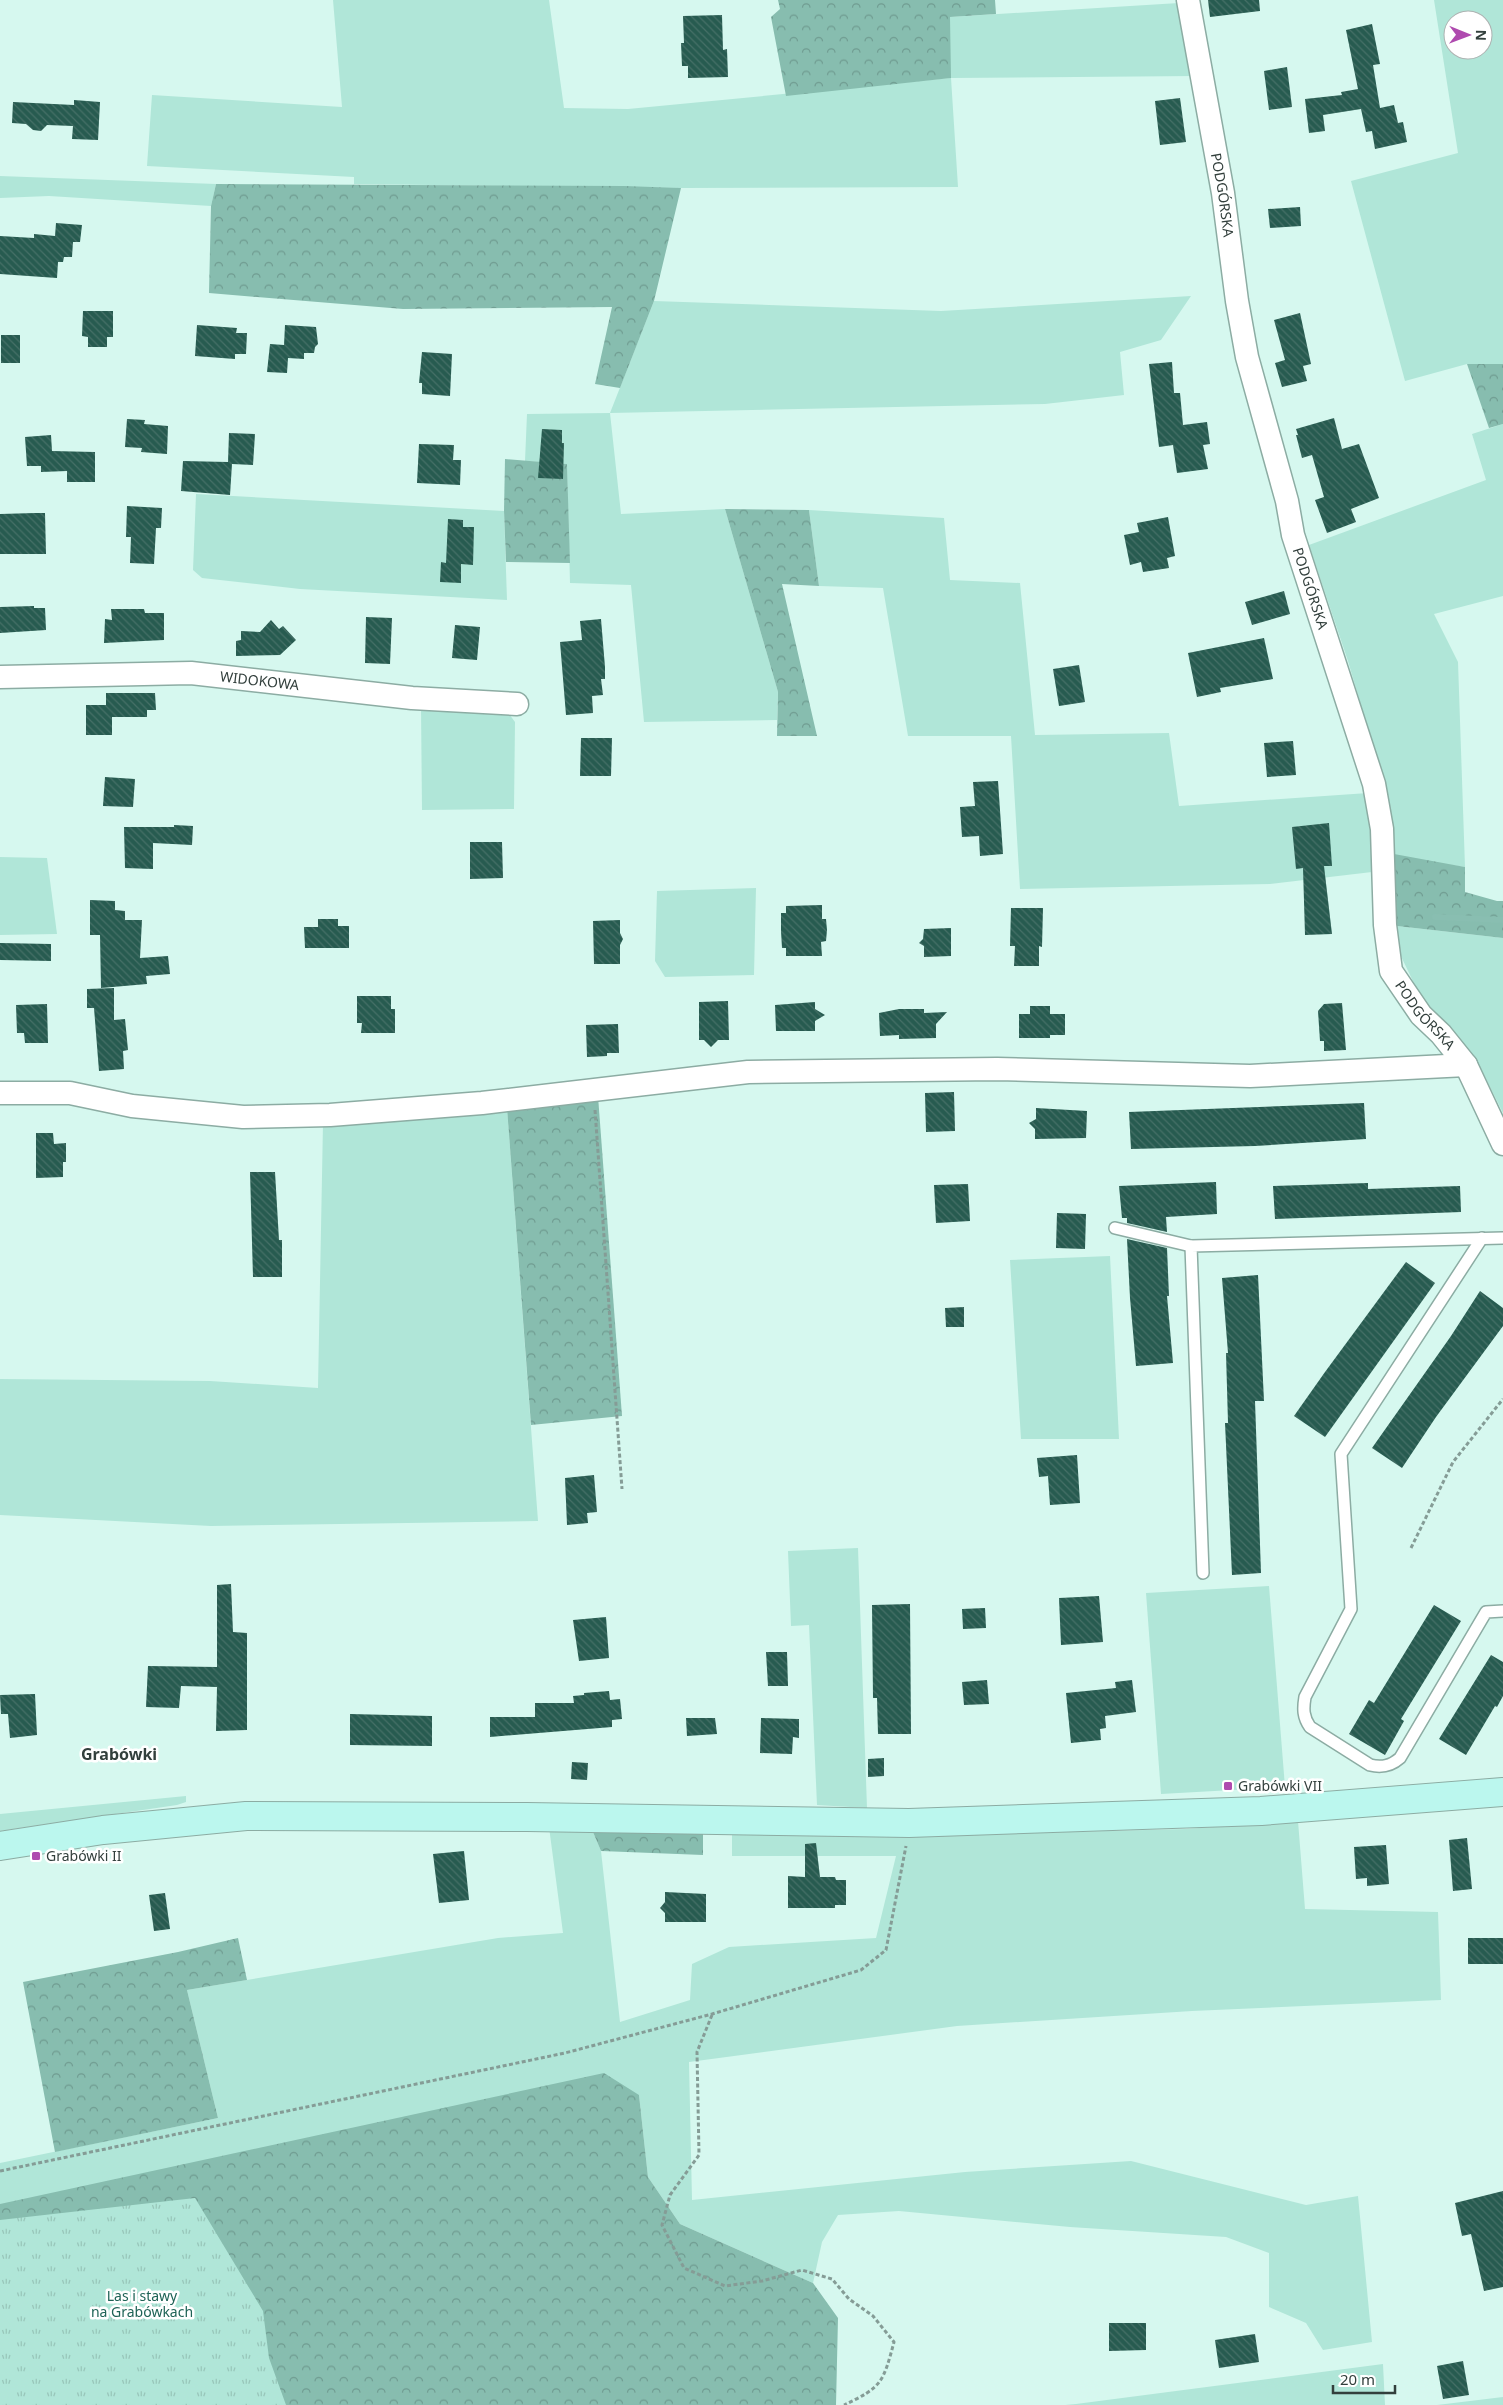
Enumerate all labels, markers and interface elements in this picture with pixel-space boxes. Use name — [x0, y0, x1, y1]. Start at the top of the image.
north arrow — [1443, 10, 1493, 60]
text: N — [1472, 29, 1491, 41]
street label: PODGÓRSKA — [1207, 151, 1239, 238]
street label: PODGÓRSKA — [1289, 545, 1333, 631]
street label: WIDOKOWA — [219, 666, 300, 694]
street label: PODGÓRSKA — [1391, 977, 1460, 1053]
district label: Grabówki — [81, 1743, 157, 1765]
place label: Grabówki VII — [1238, 1776, 1322, 1795]
marker: Grabówki VII — [1222, 1780, 1234, 1792]
place label: Grabówki II — [46, 1846, 122, 1865]
marker: Grabówki II — [30, 1850, 42, 1862]
park label: Las i stawy na Grabówkach — [91, 2286, 193, 2321]
scale bar — [1333, 2362, 1396, 2394]
text: 20 m — [1340, 2369, 1375, 2389]

